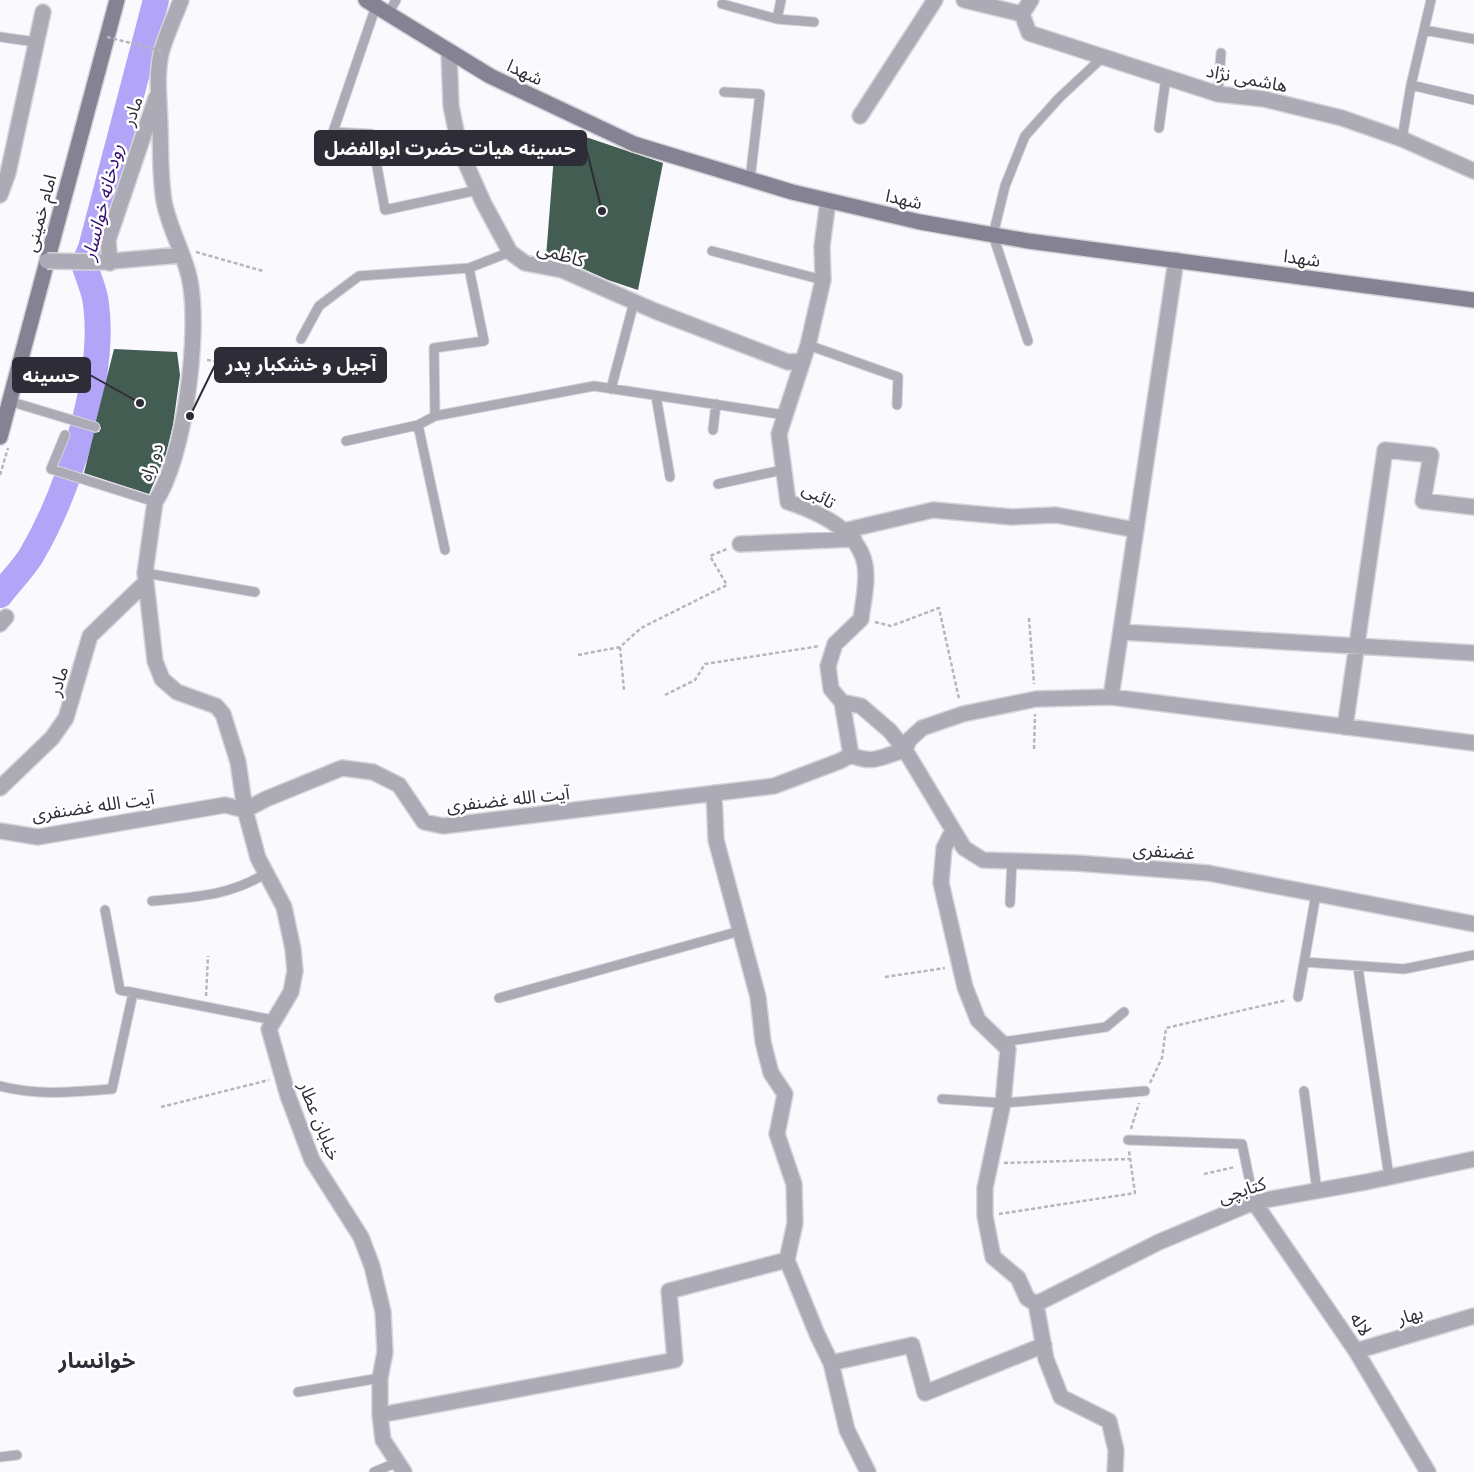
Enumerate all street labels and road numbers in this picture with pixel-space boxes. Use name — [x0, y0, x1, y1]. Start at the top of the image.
street label: شهدا — [504, 55, 546, 89]
street label: هاشمی نژاد — [1204, 60, 1289, 97]
street label: مادر — [117, 93, 148, 130]
street label: امام خمینی — [20, 172, 64, 255]
street label: شهدا — [884, 185, 924, 213]
street label: کاظمی — [534, 237, 588, 272]
street label: شهدا — [1282, 245, 1322, 271]
street label: دو راه — [134, 440, 168, 484]
street label: تائبی — [798, 477, 839, 514]
street label: مادر — [43, 664, 73, 700]
street label: آیت الله غضنفری — [445, 782, 571, 817]
street label: آیت الله غضنفری — [30, 787, 157, 826]
street label: غضنفری — [1132, 838, 1196, 865]
street label: خیابان عطار — [293, 1078, 345, 1164]
street label: کتابچی — [1215, 1172, 1269, 1209]
street label: بهار — [1394, 1301, 1426, 1330]
street label: لاله — [1346, 1308, 1376, 1340]

